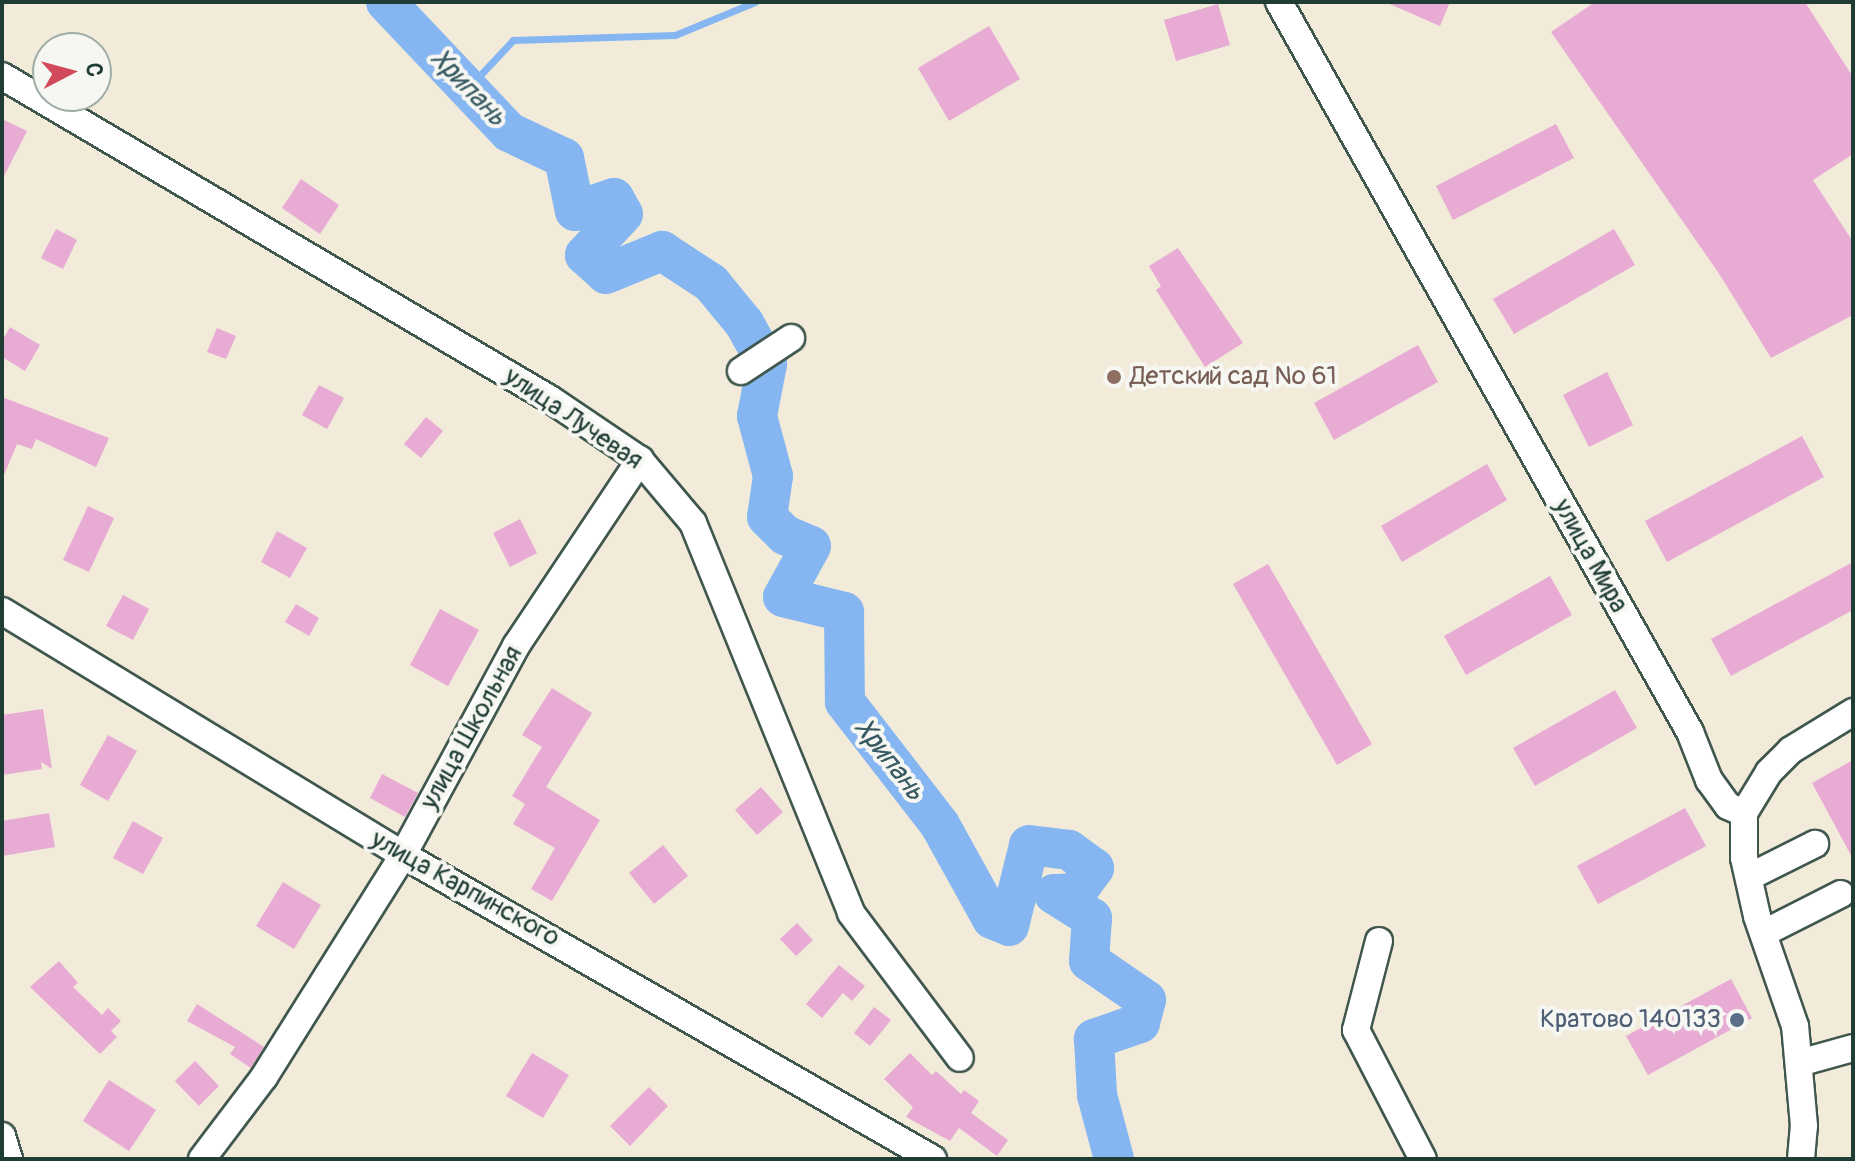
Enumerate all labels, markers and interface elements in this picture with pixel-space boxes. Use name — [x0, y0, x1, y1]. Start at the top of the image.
north arrow — [32, 32, 112, 112]
water label: Хрипань — [423, 42, 513, 134]
text: С — [79, 61, 109, 78]
street label: улица Лучевая — [498, 361, 648, 477]
place label: Детский сад № 61 — [1130, 361, 1337, 393]
marker: Детский сад № 61 — [1105, 368, 1123, 386]
street label: улица Мира — [1546, 494, 1634, 618]
street label: улица Школьная — [414, 641, 530, 815]
water label: Хрипань — [847, 712, 931, 808]
street label: улица Карпинского — [365, 824, 565, 954]
place label: Кратово 140133 — [1540, 1004, 1721, 1036]
marker: Кратово 140133 — [1728, 1011, 1746, 1029]

